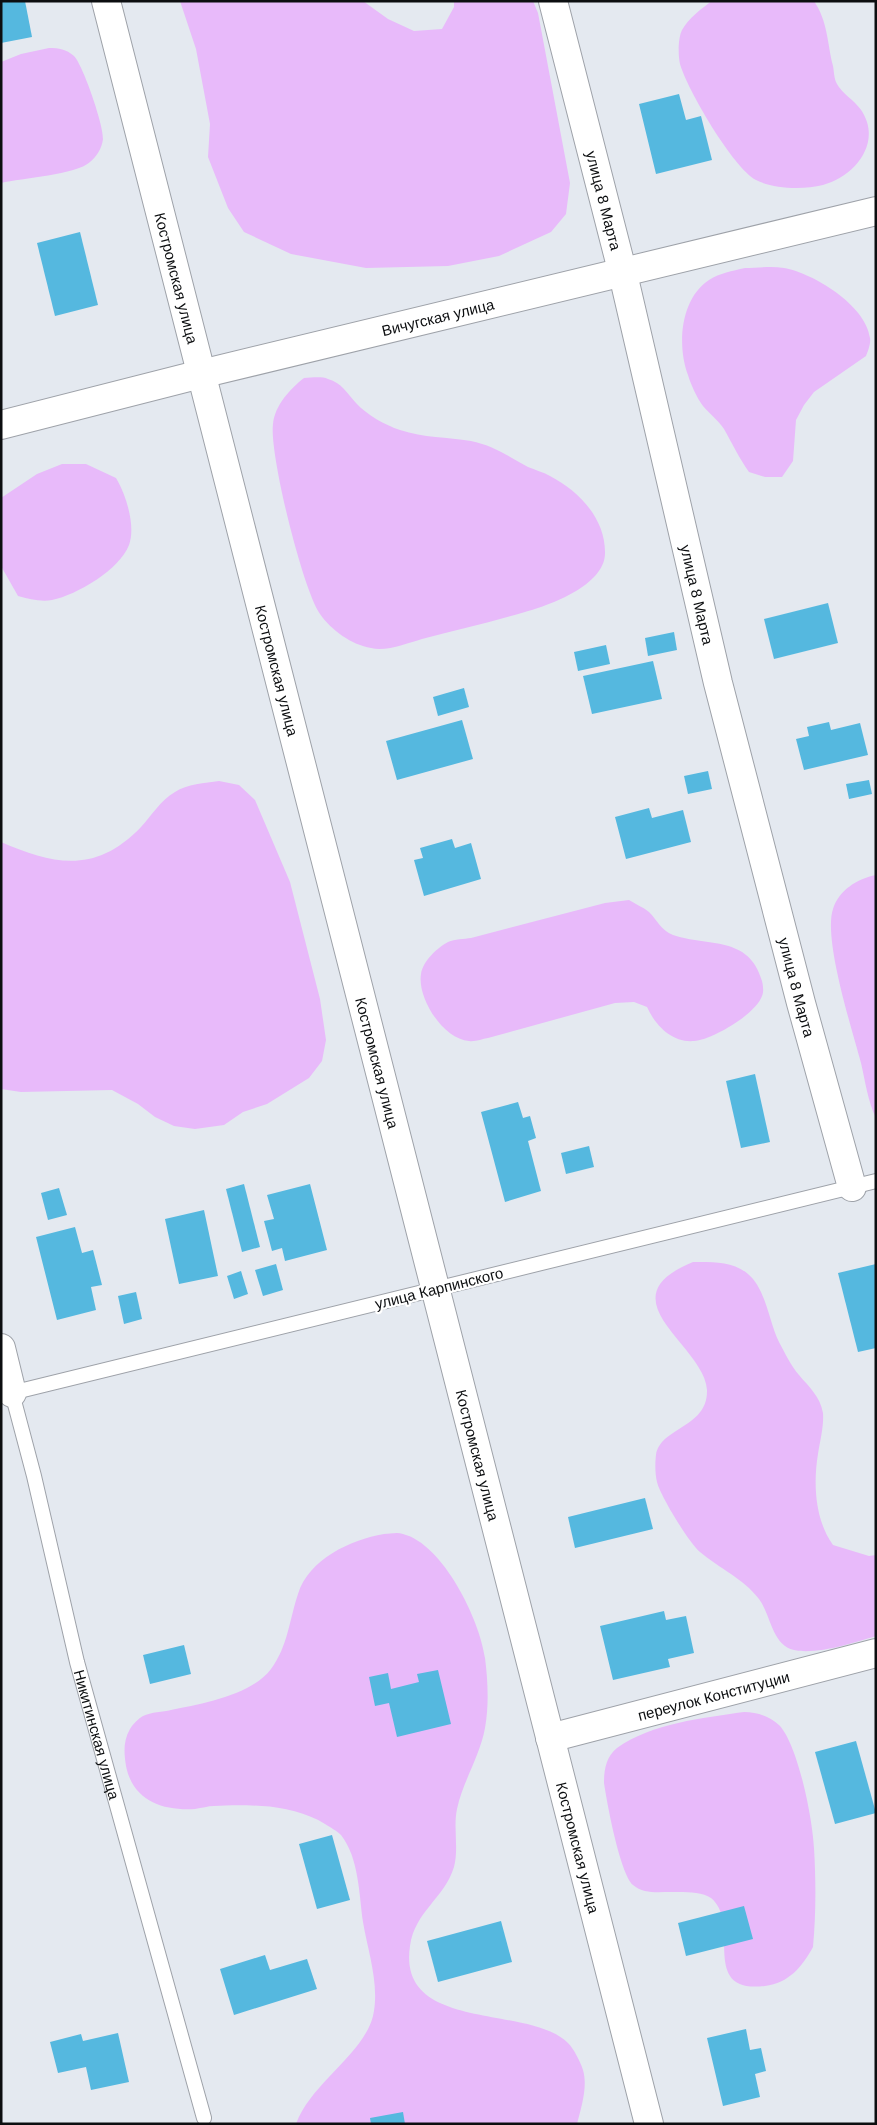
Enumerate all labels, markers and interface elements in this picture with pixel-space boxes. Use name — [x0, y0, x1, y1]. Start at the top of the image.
street label: улица 8 Марта — [583, 149, 625, 253]
street label: Костромская улица — [152, 211, 202, 346]
street label: Вичугская улица — [380, 295, 496, 339]
street label: улица 8 Марта — [678, 543, 717, 647]
street label: Костромская улица — [252, 603, 302, 738]
street label: улица 8 Марта — [776, 936, 819, 1039]
street label: Костромская улица — [353, 995, 403, 1131]
street label: улица Карпинского — [373, 1264, 505, 1312]
street label: Костромская улица — [453, 1388, 503, 1523]
street label: переулок Конституции — [636, 1667, 791, 1723]
street label: Никитинская улица — [71, 1668, 124, 1802]
street label: Костромская улица — [553, 1780, 603, 1916]

